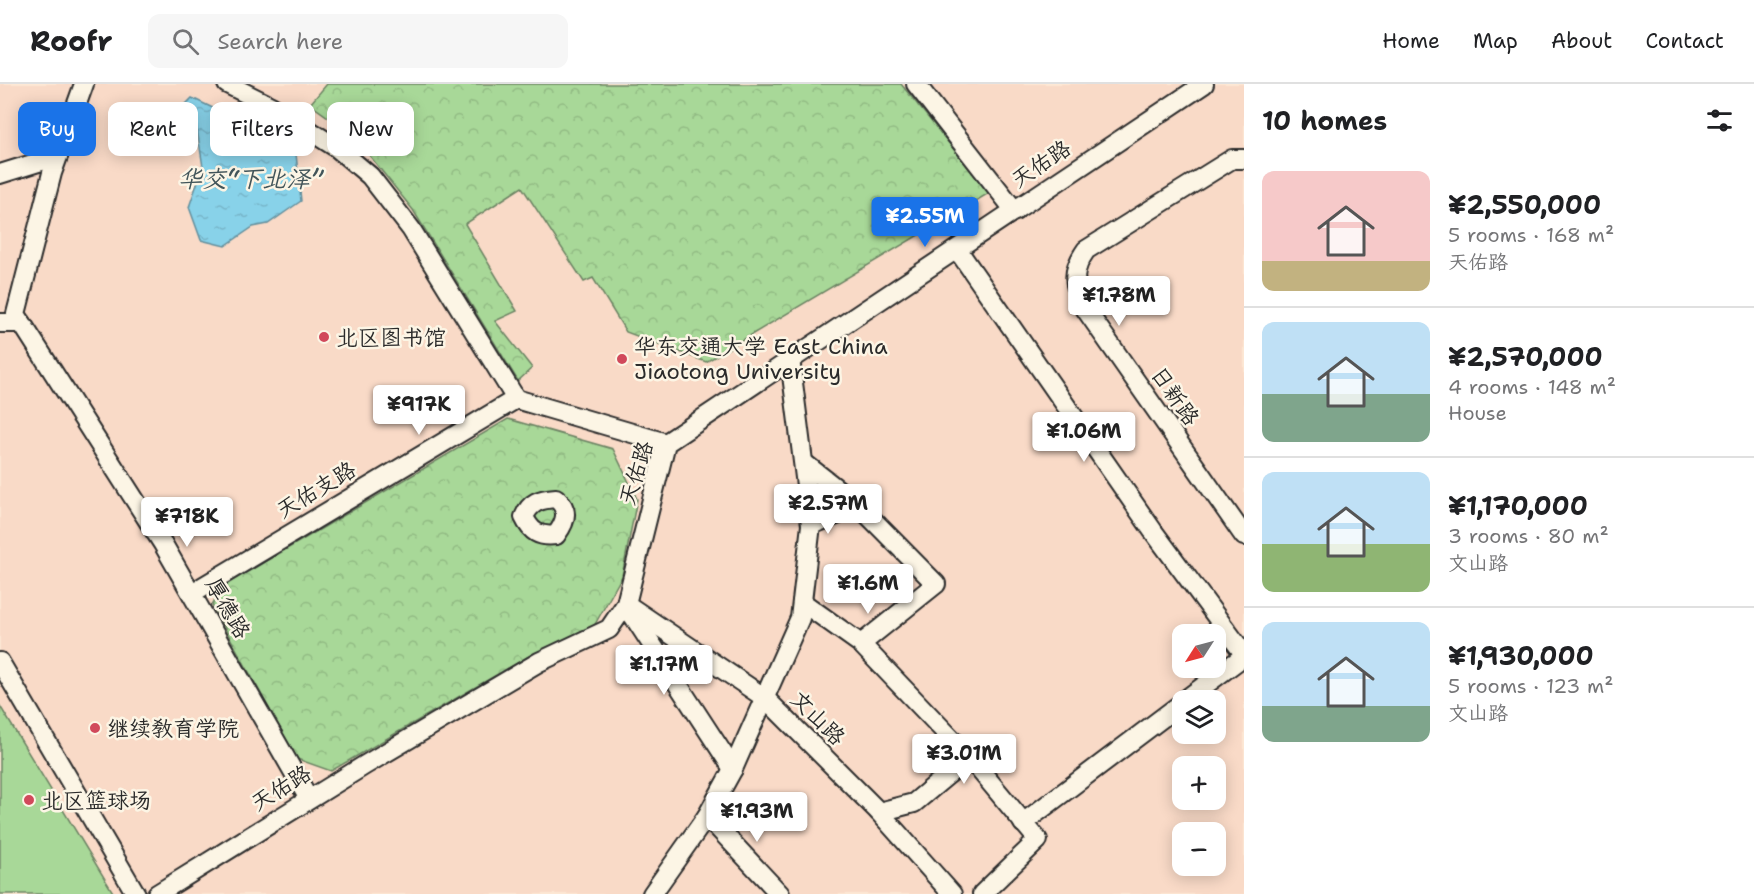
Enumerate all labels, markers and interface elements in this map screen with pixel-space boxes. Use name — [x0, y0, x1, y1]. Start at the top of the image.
search box — [148, 14, 568, 68]
text: Roofr — [30, 22, 112, 60]
icon: search — [169, 25, 202, 58]
text: Search here — [217, 27, 343, 56]
text: Home — [1382, 27, 1440, 55]
text: Map — [1473, 27, 1518, 55]
text: About — [1551, 27, 1612, 55]
text: Contact — [1645, 27, 1724, 55]
chip: Buy — [18, 102, 96, 156]
chip: Rent — [108, 102, 198, 156]
chip: Filters — [210, 102, 315, 156]
chip: New — [327, 102, 414, 156]
text: 10 homes — [1262, 103, 1387, 138]
icon: filters — [1703, 104, 1736, 137]
street label: 天佑路 — [1006, 134, 1076, 194]
water label: 华交“下北泽” — [178, 163, 325, 195]
text: ¥2,550,000 — [1448, 187, 1601, 222]
icon: home — [1310, 195, 1382, 267]
pin: ¥2.55M — [876, 197, 974, 248]
text: ¥2.55M — [886, 203, 964, 229]
text: 5 rooms · 168 m² — [1448, 222, 1614, 248]
text: 天佑路 — [1448, 249, 1508, 275]
pin: ¥1.78M — [1070, 276, 1168, 327]
text: ¥1.78M — [1082, 282, 1156, 308]
place label: 北区图书馆 — [336, 323, 446, 352]
marker: 北区图书馆 — [317, 330, 331, 344]
place label: 华东交通大学 East China Jiaotong University — [634, 332, 888, 386]
text: ¥2,570,000 — [1448, 339, 1603, 374]
icon: home — [1310, 346, 1382, 418]
marker: 华东交通大学 East China Jiaotong University — [615, 352, 629, 366]
street label: 日新路 — [1144, 361, 1206, 431]
text: 4 rooms · 148 m² — [1448, 374, 1616, 400]
pin: ¥917K — [377, 385, 461, 436]
text: ¥917K — [387, 391, 451, 417]
text: House — [1448, 400, 1507, 426]
pin: ¥1.06M — [1035, 412, 1133, 463]
text: ¥1.06M — [1046, 418, 1122, 444]
street label: 天佑路 — [612, 437, 660, 509]
street label: 天佑支路 — [271, 455, 361, 525]
pin: ¥2.57M — [779, 484, 877, 535]
text: ¥1,170,000 — [1448, 488, 1588, 523]
text: ¥2.57M — [788, 490, 868, 516]
icon: home — [1310, 496, 1382, 568]
pin: ¥718K — [145, 497, 229, 548]
text: ¥718K — [155, 503, 219, 529]
text: 3 rooms · 80 m² — [1448, 523, 1609, 549]
text: 文山路 — [1448, 550, 1508, 576]
pin: ¥1.6M — [826, 564, 910, 615]
text: ¥1.6M — [837, 570, 899, 596]
street label: 厚德路 — [199, 572, 257, 644]
north arrow — [1172, 624, 1226, 678]
map controls — [1172, 624, 1226, 876]
text: ¥1,930,000 — [1448, 638, 1594, 673]
pin: ¥1.17M — [615, 645, 713, 696]
icon: home — [1310, 646, 1382, 718]
text: ¥1.17M — [630, 651, 698, 677]
text: 5 rooms · 123 m² — [1448, 673, 1614, 699]
street label: 文山路 — [784, 684, 852, 752]
button: layers — [1172, 690, 1226, 744]
text: 文山路 — [1448, 700, 1508, 726]
place label: 继续教育学院 — [107, 714, 239, 743]
marker: 继续教育学院 — [88, 721, 102, 735]
pin: ¥3.01M — [915, 734, 1013, 785]
text: ¥3.01M — [926, 740, 1002, 766]
button: + — [1172, 756, 1226, 810]
street label: 天佑路 — [245, 758, 317, 818]
place label: 北区篮球场 — [41, 786, 151, 815]
pin: ¥1.93M — [708, 792, 806, 843]
marker: 北区篮球场 — [22, 793, 36, 807]
text: ¥1.93M — [720, 798, 794, 824]
button: − — [1172, 822, 1226, 876]

